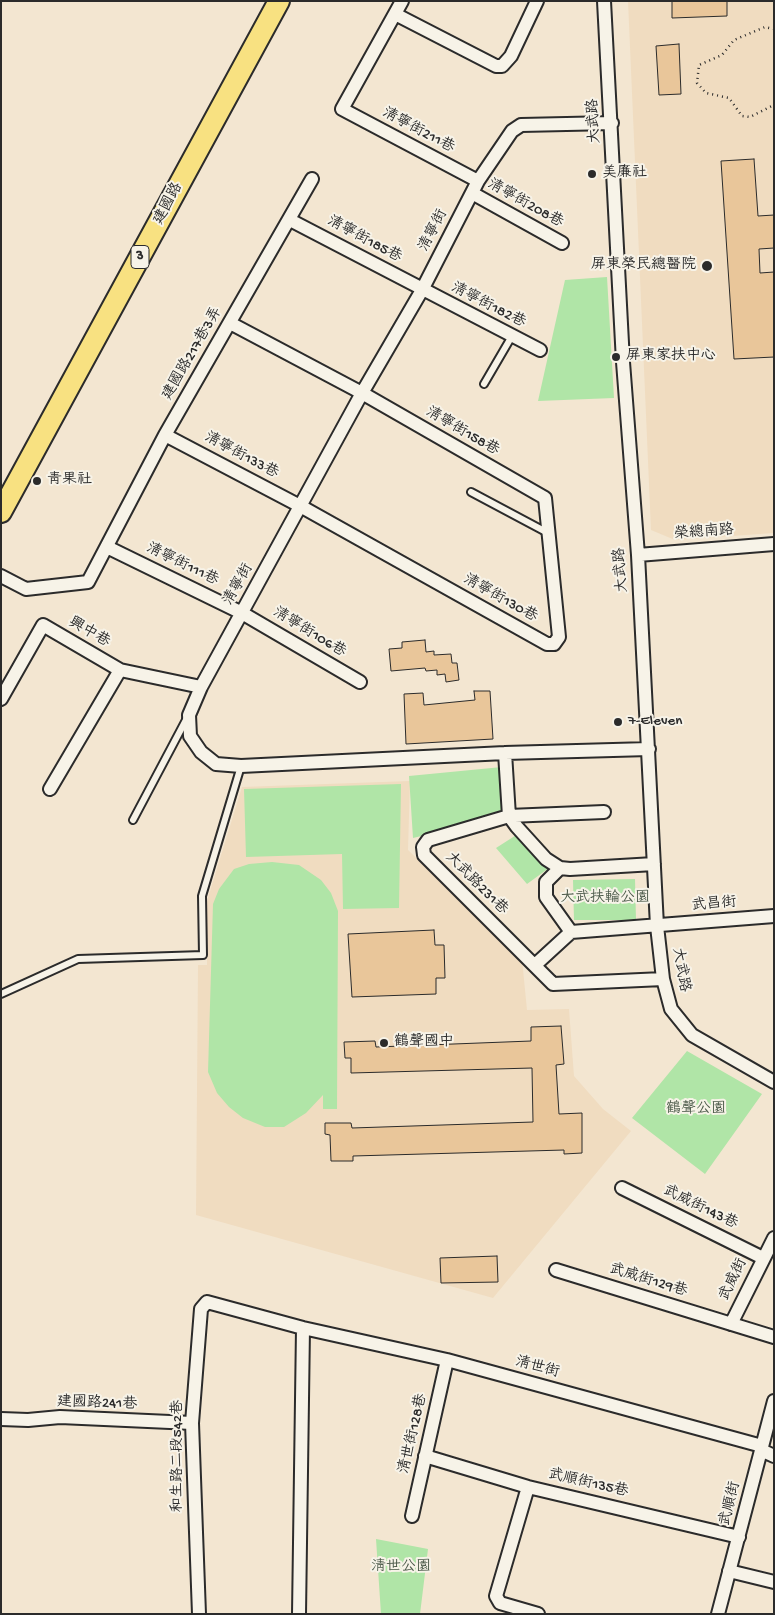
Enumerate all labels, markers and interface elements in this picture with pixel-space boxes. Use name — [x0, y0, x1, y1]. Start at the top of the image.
street label: 大武路 — [585, 98, 605, 144]
street label: 清寧街211巷 — [379, 104, 457, 158]
place label: 美廉社 — [602, 165, 647, 183]
marker: 美廉社 — [586, 168, 598, 180]
street label: 清寧街208巷 — [484, 176, 566, 232]
street label: 建國路 — [150, 180, 188, 228]
street label: 清寧街 — [416, 207, 452, 255]
street label: 清寧街185巷 — [324, 213, 404, 267]
road number: 3 — [131, 246, 149, 268]
place label: 屏東榮民總醫院 — [591, 257, 696, 275]
marker: 屏東榮民總醫院 — [700, 259, 714, 273]
street label: 清寧街182巷 — [448, 279, 528, 333]
street label: 建國路217巷3弄 — [159, 304, 227, 404]
place label: 屏東家扶中心 — [626, 348, 716, 366]
marker: 屏東家扶中心 — [610, 351, 622, 363]
street label: 清寧街158巷 — [422, 404, 502, 460]
street label: 清寧街133巷 — [201, 429, 281, 483]
place label: 青果社 — [47, 472, 92, 490]
marker: 青果社 — [31, 475, 43, 487]
street label: 榮總南路 — [673, 522, 735, 544]
street label: 清寧街111巷 — [143, 540, 221, 590]
street label: 大武路 — [611, 547, 633, 593]
street label: 清寧街 — [220, 561, 258, 609]
street label: 清寧街130巷 — [460, 571, 540, 627]
street label: 清寧街106巷 — [269, 604, 349, 662]
street label: 興中巷 — [65, 614, 113, 652]
place label: 7-Eleven — [628, 713, 682, 731]
marker: 7-Eleven — [612, 716, 624, 728]
street label: 大武路231巷 — [441, 849, 511, 919]
park label: 大武扶輪公園 — [560, 890, 650, 908]
street label: 武昌街 — [691, 894, 737, 916]
street label: 大武路 — [667, 946, 693, 994]
place label: 鶴聲國中 — [394, 1034, 454, 1052]
marker: 鶴聲國中 — [378, 1037, 390, 1049]
park label: 鶴聲公園 — [666, 1101, 726, 1119]
street label: 武威街143巷 — [660, 1182, 740, 1234]
street label: 武威街 — [716, 1256, 752, 1304]
street label: 武威街129巷 — [607, 1261, 689, 1301]
street label: 清世街 — [513, 1353, 561, 1383]
street label: 清世街128巷 — [396, 1392, 432, 1476]
street label: 建國路241巷 — [56, 1394, 138, 1414]
street label: 和生路二段542巷 — [170, 1400, 188, 1512]
street label: 武順街135巷 — [546, 1466, 630, 1502]
street label: 武順街 — [717, 1480, 745, 1528]
park label: 清世公園 — [371, 1559, 431, 1577]

